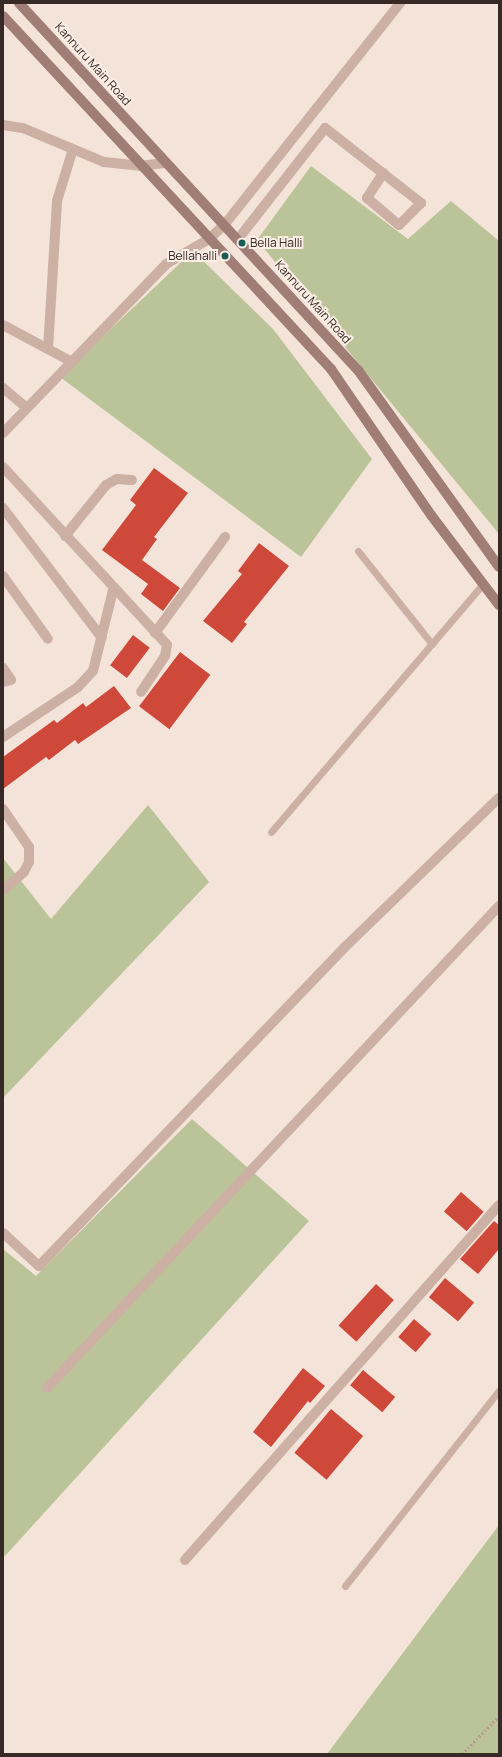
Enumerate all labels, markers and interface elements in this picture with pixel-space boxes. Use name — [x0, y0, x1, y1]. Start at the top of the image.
street label: Kannuru Main Road — [52, 20, 134, 108]
place label: Bella Halli — [250, 236, 302, 250]
marker: Bella Halli — [237, 238, 247, 248]
place label: Bellahalli — [168, 249, 217, 263]
marker: Bellahalli — [220, 251, 230, 261]
street label: Kannuru Main Road — [272, 258, 354, 346]

